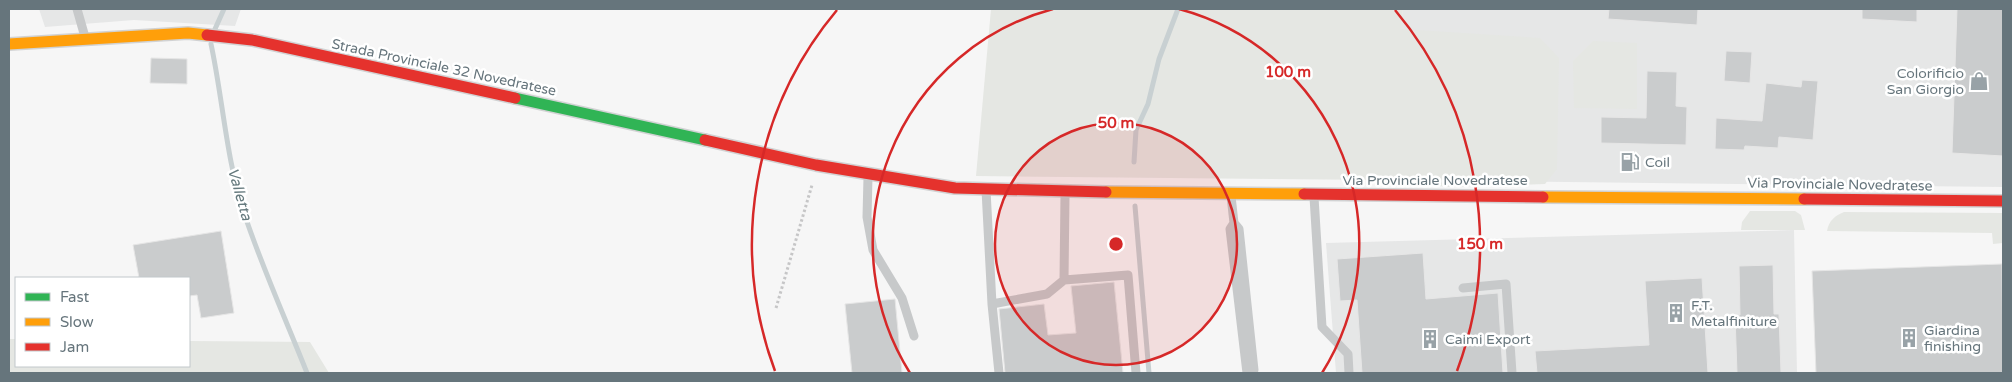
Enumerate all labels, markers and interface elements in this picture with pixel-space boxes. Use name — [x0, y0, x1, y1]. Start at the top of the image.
street label: Strada Provinciale 32 Novedratese — [330, 35, 558, 100]
text: 100 m — [1265, 63, 1311, 81]
place label: Colorificio San Giorgio — [1887, 65, 1964, 98]
shop icon: Colorificio San Giorgio — [1968, 70, 1990, 92]
text: 50 m — [1098, 114, 1134, 132]
fuel station icon: Coil — [1619, 151, 1641, 173]
place label: Coil — [1645, 154, 1670, 171]
water label: Valletta — [224, 166, 256, 223]
street label: Via Provinciale Novedratese — [1342, 172, 1528, 189]
street label: Via Provinciale Novedratese — [1747, 174, 1933, 195]
centre of rings — [1107, 235, 1125, 253]
text: 150 m — [1457, 235, 1503, 253]
legend — [15, 277, 190, 367]
text: Fast — [60, 288, 90, 306]
place label: F.T. Metalfiniture — [1691, 297, 1777, 330]
building icon: F.T. Metalfiniture — [1665, 302, 1687, 324]
text: Slow — [60, 313, 94, 331]
place label: Giardina finishing — [1924, 322, 1981, 355]
building icon: Giardina finishing — [1898, 327, 1920, 349]
building icon: Caimi Export — [1419, 328, 1441, 350]
place label: Caimi Export — [1445, 331, 1531, 348]
text: Jam — [60, 338, 89, 356]

